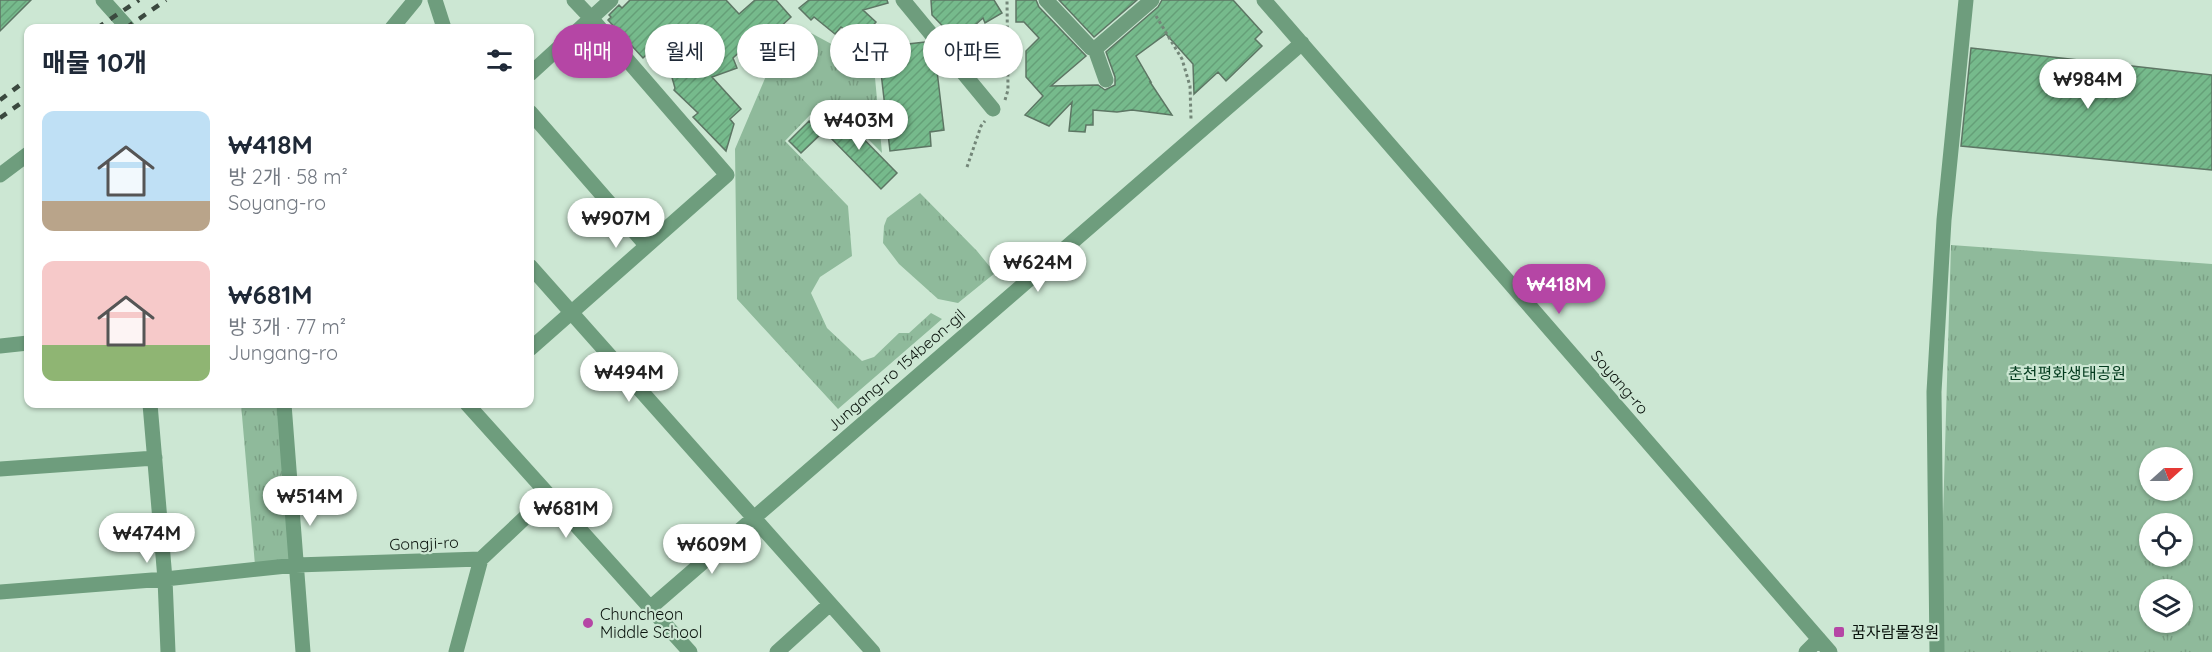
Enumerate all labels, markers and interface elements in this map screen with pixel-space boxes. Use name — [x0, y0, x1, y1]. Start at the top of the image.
chip: 매매 — [552, 24, 633, 78]
chip: 월세 — [645, 24, 725, 78]
chip: 필터 — [737, 24, 818, 78]
chip: 신규 — [830, 24, 911, 78]
chip: 아파트 — [923, 24, 1023, 78]
icon: filters — [483, 44, 516, 77]
text: 매물 10개 — [42, 46, 147, 79]
pin: ₩984M — [2046, 59, 2130, 110]
text: ₩984M — [2053, 66, 2123, 91]
pin: ₩403M — [817, 100, 901, 151]
text: ₩403M — [824, 107, 894, 132]
text: ₩418M — [228, 128, 313, 161]
icon: home — [90, 135, 162, 207]
text: 방 2개 · 58 m² — [228, 164, 348, 189]
text: Soyang-ro — [228, 190, 326, 215]
pin: ₩907M — [574, 198, 658, 249]
text: ₩907M — [581, 205, 651, 230]
pin: ₩624M — [996, 242, 1080, 293]
text: ₩624M — [1003, 249, 1073, 274]
pin: ₩418M — [1517, 264, 1601, 315]
text: ₩418M — [1526, 271, 1592, 296]
text: ₩681M — [228, 278, 313, 311]
icon: home — [90, 285, 162, 357]
street label: Jungang-ro 154beon-gil — [823, 305, 969, 435]
text: 방 3개 · 77 m² — [228, 314, 346, 339]
text: Jungang-ro — [228, 340, 338, 365]
street label: Soyang-ro — [1587, 346, 1653, 418]
pin: ₩494M — [587, 352, 671, 403]
text: ₩494M — [594, 359, 664, 384]
park label: 춘천평화생태공원 — [2008, 363, 2126, 383]
north arrow — [2139, 447, 2193, 501]
map controls — [2139, 447, 2193, 633]
pin: ₩514M — [268, 476, 352, 527]
text: ₩514M — [277, 483, 343, 508]
pin: ₩681M — [524, 488, 608, 539]
text: ₩681M — [533, 495, 599, 520]
pin: ₩474M — [105, 513, 189, 564]
button: locate — [2139, 513, 2193, 567]
text: ₩474M — [113, 520, 181, 545]
pin: ₩609M — [670, 524, 754, 575]
text: ₩609M — [677, 531, 747, 556]
street label: Gongji-ro — [389, 532, 459, 554]
button: layers — [2139, 579, 2193, 633]
place label: Chuncheon Middle School — [600, 604, 702, 642]
marker: Chuncheon Middle School — [581, 616, 595, 630]
place label: 꿈자람물정원 — [1851, 622, 1939, 642]
marker: 꿈자람물정원 — [1832, 625, 1846, 639]

